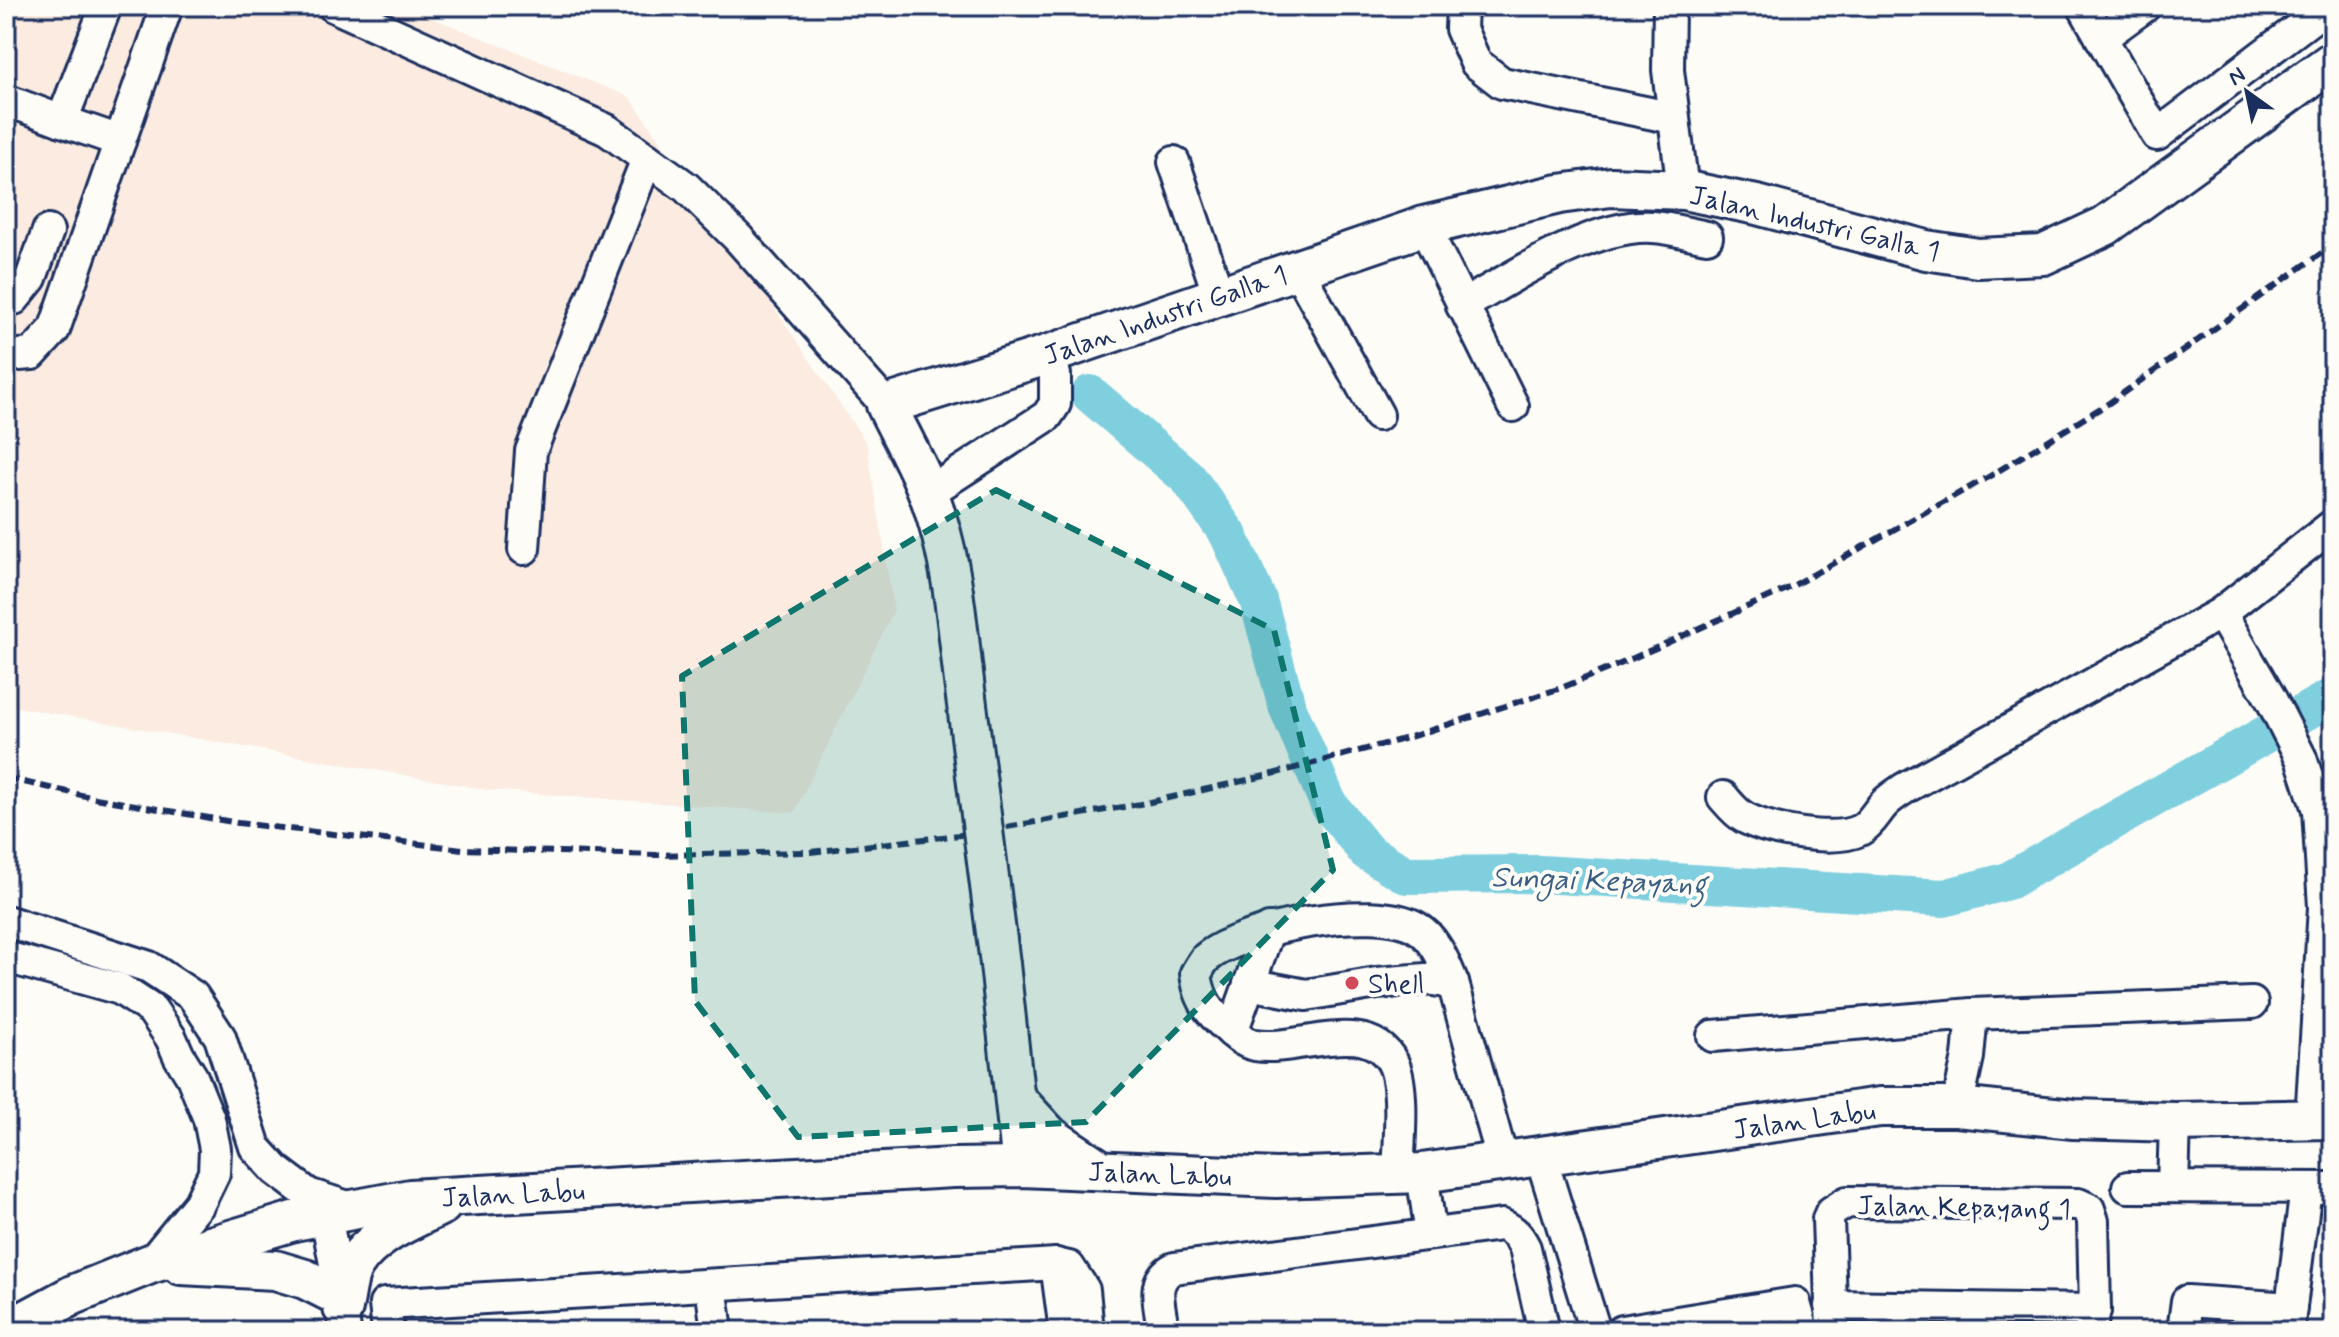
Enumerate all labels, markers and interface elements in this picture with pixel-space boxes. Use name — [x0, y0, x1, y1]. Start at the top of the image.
north arrow — [2207, 52, 2287, 132]
text: N — [2223, 61, 2251, 93]
street label: Jalan Industri Galla 1 — [1686, 178, 1943, 271]
street label: Jalan Industri Galla 1 — [1039, 257, 1293, 375]
water label: Sungai Kepayang — [1491, 858, 1710, 909]
place label: Shell — [1368, 967, 1424, 1004]
marker: Shell — [1343, 974, 1361, 992]
street label: Jalan Labu — [1731, 1093, 1878, 1150]
street label: Jalan Labu — [1087, 1155, 1232, 1196]
street label: Jalan Labu — [440, 1173, 586, 1218]
street label: Jalan Kepayang 1 — [1857, 1188, 2071, 1232]

